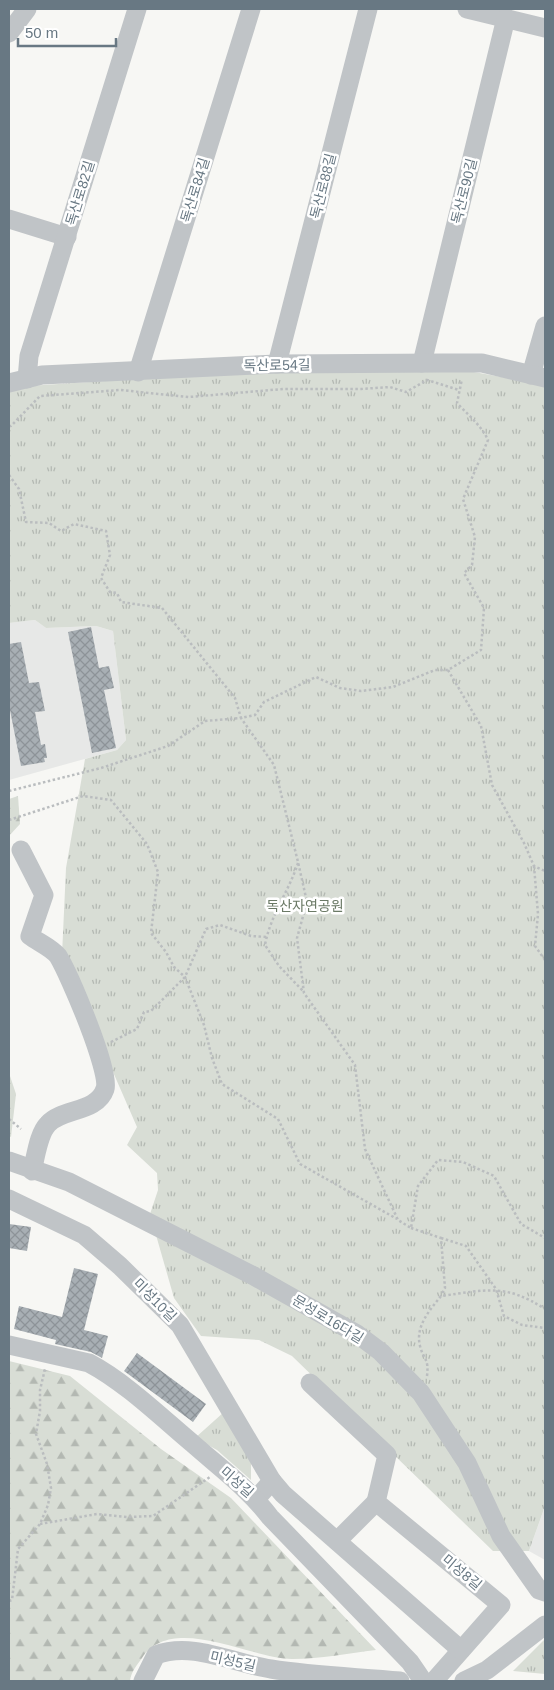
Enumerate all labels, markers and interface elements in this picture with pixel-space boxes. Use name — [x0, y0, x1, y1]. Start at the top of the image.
scale bar — [18, 15, 115, 47]
text: 50 m — [25, 24, 58, 41]
street label: 독산로88길 — [307, 152, 339, 220]
street label: 독산로84길 — [178, 156, 212, 224]
street label: 독산로90길 — [448, 157, 480, 225]
street label: 독산로82길 — [63, 159, 97, 227]
street label: 독산로54길 — [243, 356, 311, 374]
park label: 독산자연공원 — [266, 898, 344, 914]
street label: 미성10길 — [130, 1275, 180, 1325]
street label: 문성로16다길 — [290, 1292, 366, 1346]
street label: 미성길 — [217, 1463, 257, 1501]
street label: 미성8길 — [439, 1551, 485, 1593]
street label: 미성5길 — [209, 1648, 257, 1674]

